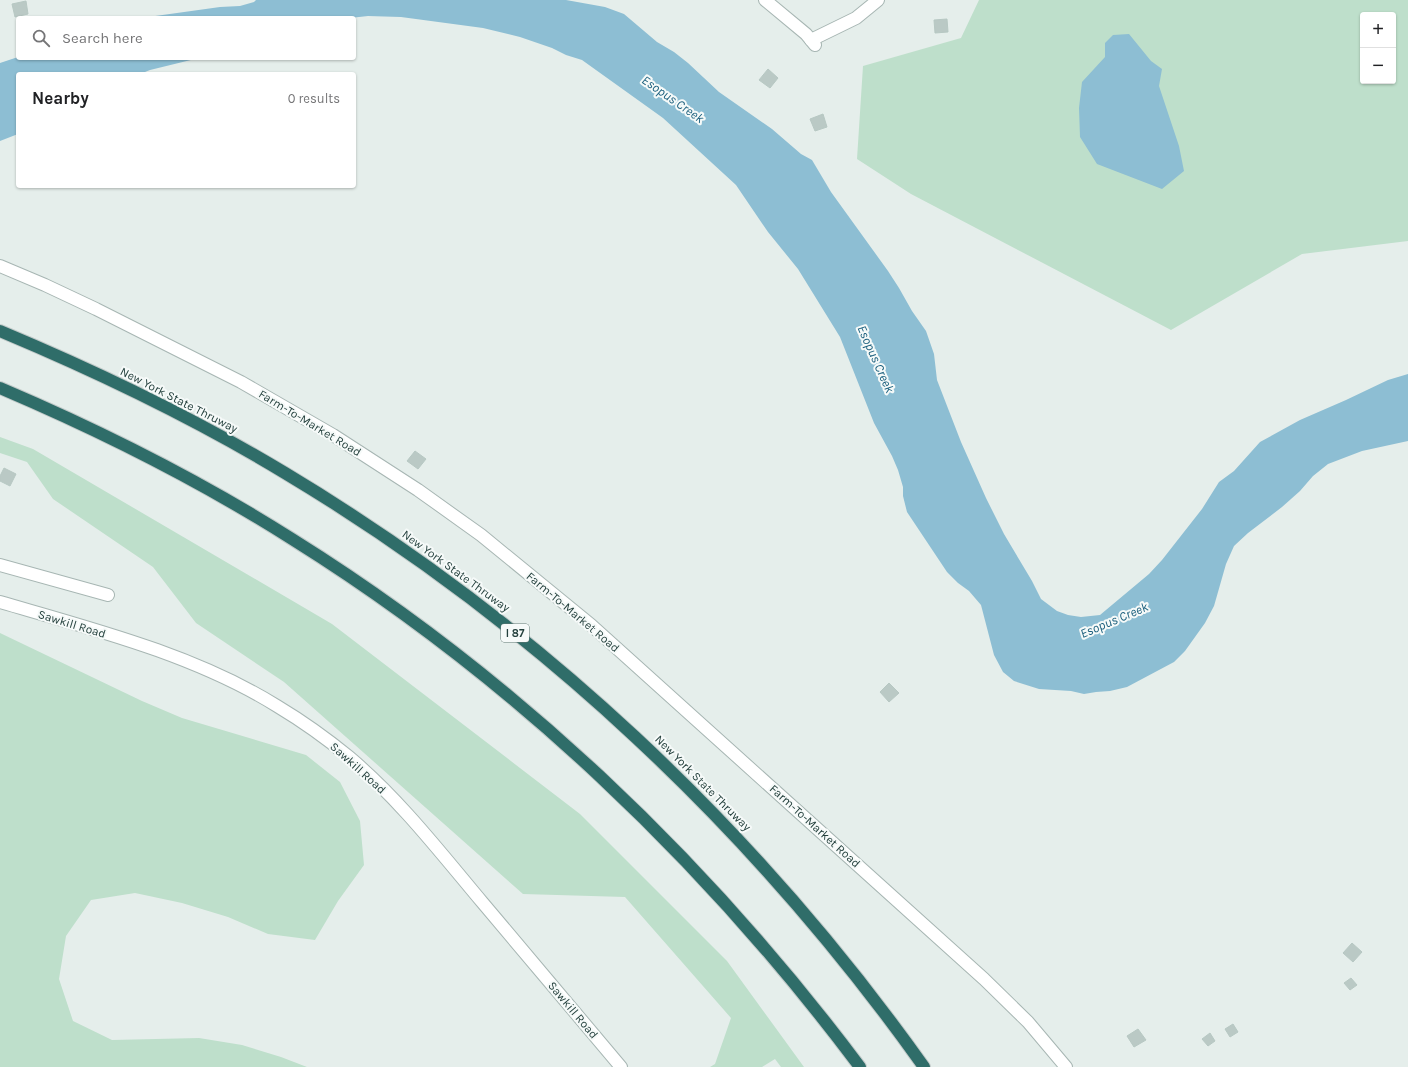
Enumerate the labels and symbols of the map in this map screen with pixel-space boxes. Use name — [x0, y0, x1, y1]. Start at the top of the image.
water label: Esopus Creek — [639, 72, 707, 126]
water label: Esopus Creek — [854, 323, 898, 395]
street label: New York State Thruway — [118, 364, 240, 436]
street label: Farm-To-Market Road — [256, 387, 364, 459]
street label: New York State Thruway — [399, 527, 513, 615]
street label: Farm-To-Market Road — [524, 569, 622, 655]
water label: Esopus Creek — [1078, 599, 1151, 641]
street label: Sawkill Road — [36, 607, 108, 641]
road number: I 87 — [501, 624, 529, 642]
street label: New York State Thruway — [652, 732, 754, 834]
street label: Sawkill Road — [327, 739, 389, 797]
street label: Farm-To-Market Road — [767, 782, 863, 870]
street label: Sawkill Road — [545, 979, 601, 1041]

